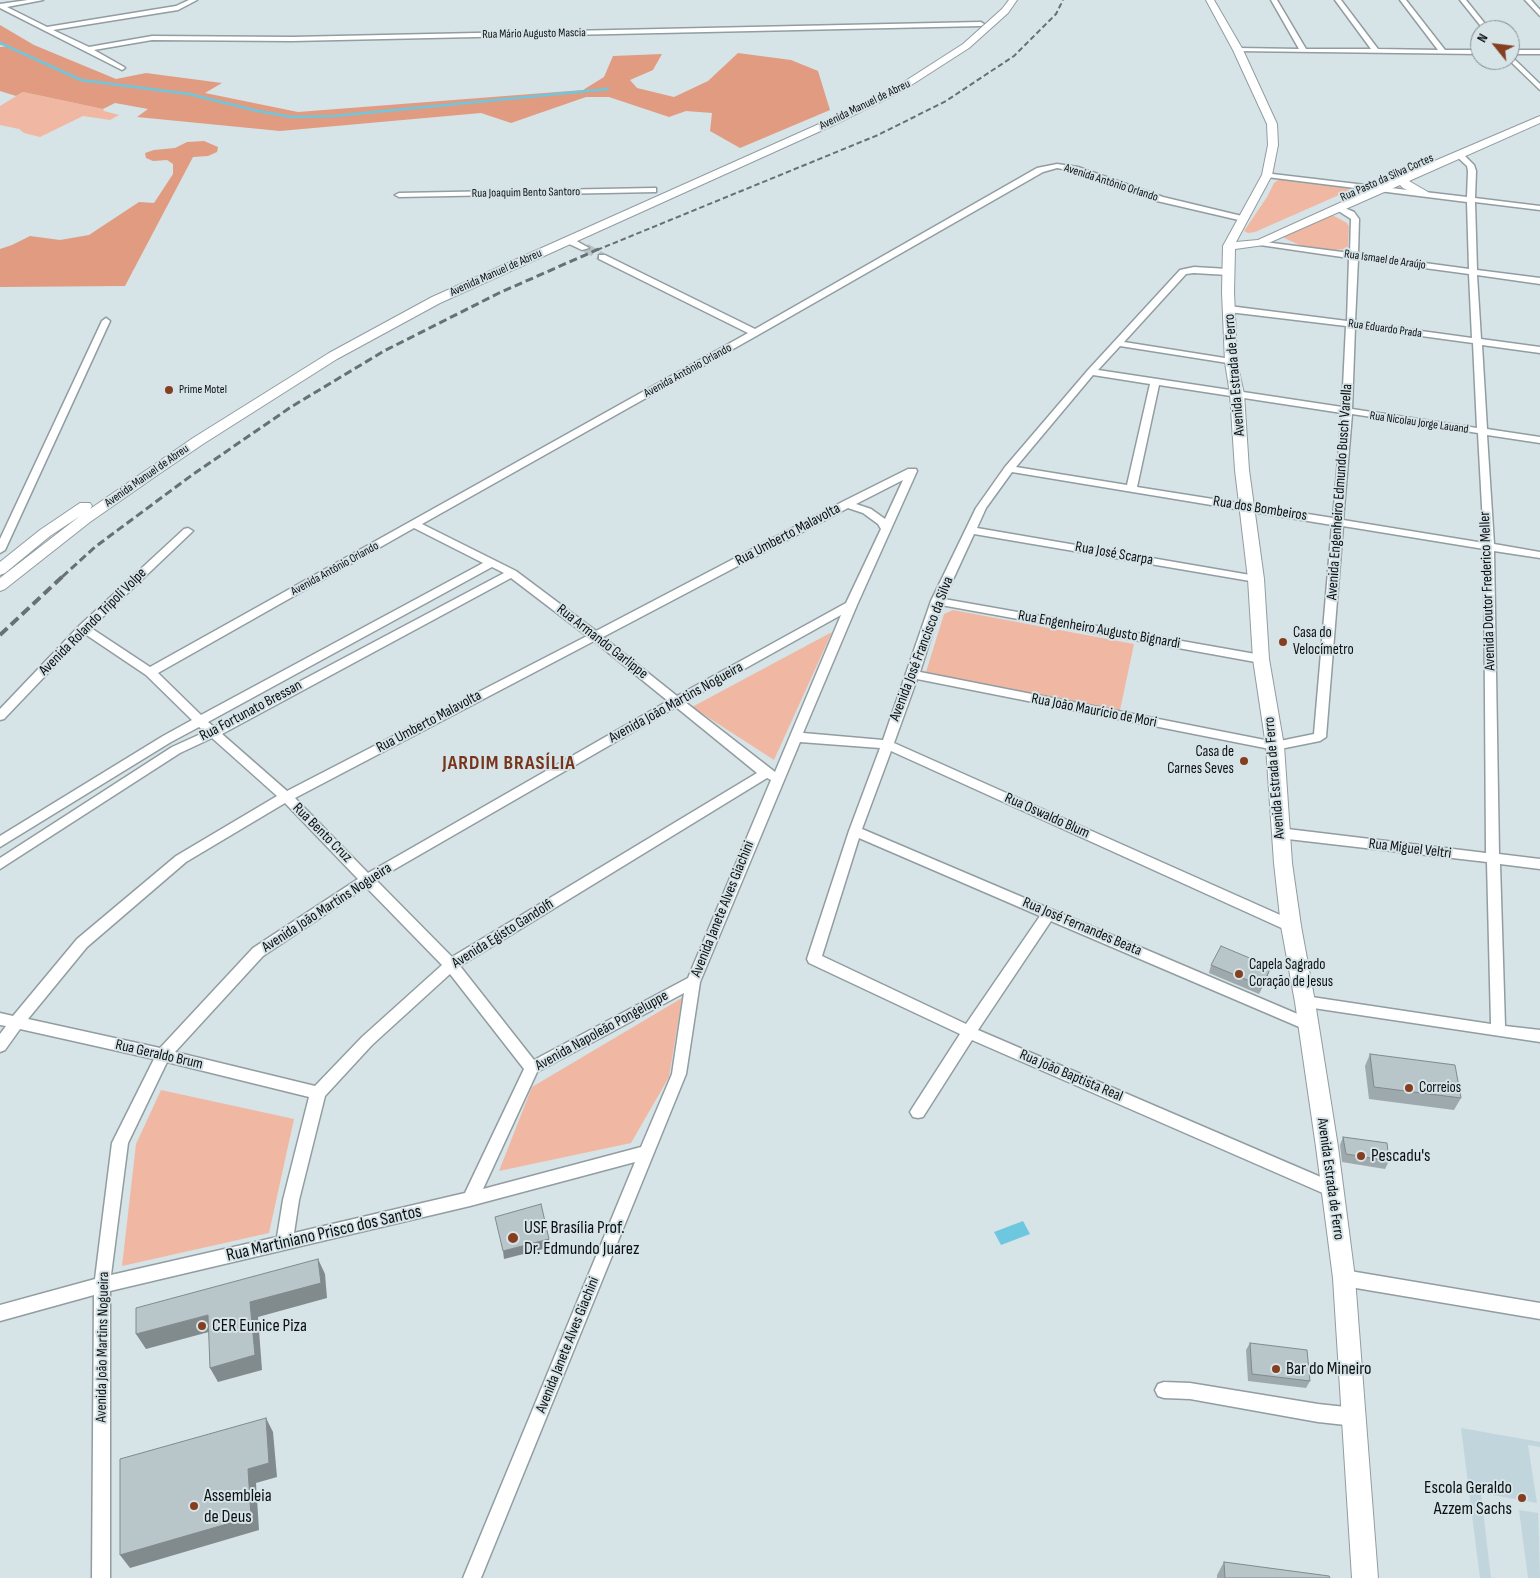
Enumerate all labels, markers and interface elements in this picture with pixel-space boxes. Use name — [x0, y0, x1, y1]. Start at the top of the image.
north arrow — [1470, 20, 1520, 70]
street label: Rua Mário Augusto Mascia — [482, 26, 586, 42]
text: N — [1473, 31, 1492, 45]
street label: Avenida Manuel de Abreu — [817, 77, 913, 133]
street label: Rua Pasto da Silva Cortes — [1338, 151, 1436, 205]
street label: Avenida Antônio Orlando — [1062, 161, 1160, 205]
street label: Rua Joaquim Bento Santoro — [472, 185, 580, 201]
street label: Avenida Manuel de Abreu — [448, 246, 544, 300]
street label: Rua Ismael de Araújo — [1343, 247, 1427, 273]
street label: Avenida Estrada de Ferro — [1221, 313, 1249, 437]
street label: Rua Eduardo Prada — [1347, 317, 1423, 341]
street label: Avenida Antônio Orlando — [642, 341, 734, 401]
place label: Prime Motel — [179, 383, 227, 397]
street label: Avenida Engenheiro Edmundo Busch Varella — [1323, 383, 1357, 601]
marker: Prime Motel — [163, 384, 175, 396]
street label: Rua Nicolau Jorge Lauand — [1369, 409, 1469, 437]
street label: Avenida Manuel de Abreu — [102, 442, 192, 510]
street label: Rua dos Bombeiros — [1212, 493, 1308, 525]
street label: Rua Umberto Malavolta — [732, 500, 844, 570]
street label: Avenida Doutor Frederico Meller — [1476, 511, 1500, 671]
street label: Rua José Scarpa — [1074, 538, 1154, 570]
street label: Avenida Antônio Orlando — [289, 539, 381, 599]
street label: Avenida Rolando Tripoli Volpe — [35, 564, 151, 680]
street label: Avenida José Francisco da Silva — [886, 574, 958, 724]
street label: Rua Armando Garlippe — [553, 601, 651, 683]
street label: Rua Engenheiro Augusto Bignardi — [1016, 607, 1182, 653]
place label: Casa do Velocímetro — [1293, 624, 1354, 659]
marker: Casa do Velocímetro — [1277, 636, 1289, 648]
street label: Avenida João Martins Nogueira — [606, 659, 746, 747]
street label: Rua Fortunato Bressan — [197, 676, 305, 746]
street label: Rua Umberto Malavolta — [373, 687, 485, 757]
street label: Rua João Maurício de Mori — [1030, 690, 1158, 732]
street label: Avenida Estrada de Ferro — [1261, 716, 1289, 840]
place label: Casa de Carnes Seves — [1167, 743, 1234, 778]
district label: JARDIM BRASÍLIA — [440, 752, 578, 776]
marker: Casa de Carnes Seves — [1238, 755, 1250, 767]
street label: Rua Oswaldo Blum — [1002, 789, 1092, 843]
street label: Rua Bento Cruz — [288, 799, 356, 867]
street label: Rua Miguel Veltri — [1368, 835, 1452, 863]
street label: Avenida Janete Alves Giachini — [687, 838, 759, 980]
street label: Avenida João Martins Nogueira — [259, 859, 395, 957]
street label: Rua José Fernandes Beata — [1020, 894, 1144, 960]
street label: Avenida Egisto Gandolfi — [449, 896, 557, 972]
place label: Capela Sagrado Coração de Jesus — [1249, 956, 1333, 991]
marker: Capela Sagrado Coração de Jesus — [1233, 968, 1245, 980]
street label: Avenida Napoleão Pongeluppe — [532, 987, 672, 1075]
street label: Rua Geraldo Brum — [113, 1036, 205, 1074]
street label: Rua João Baptista Real — [1017, 1046, 1125, 1106]
place label: Correios — [1419, 1079, 1461, 1097]
marker: Correios — [1403, 1082, 1415, 1094]
street label: Avenida Estrada de Ferro — [1313, 1117, 1347, 1241]
place label: Pescadu's — [1371, 1145, 1431, 1167]
marker: Pescadu's — [1355, 1150, 1367, 1162]
street label: Rua Martiniano Prisco dos Santos — [224, 1201, 424, 1267]
place label: USF Brasília Prof. Dr. Edmundo Juarez — [524, 1217, 639, 1260]
marker: USF Brasília Prof. Dr. Edmundo Juarez — [506, 1231, 520, 1245]
street label: Avenida João Martins Nogueira — [93, 1271, 113, 1423]
street label: Avenida Janete Alves Giachini — [532, 1274, 604, 1416]
place label: CER Eunice Piza — [212, 1315, 307, 1337]
marker: CER Eunice Piza — [196, 1320, 208, 1332]
place label: Bar do Mineiro — [1286, 1358, 1372, 1380]
marker: Bar do Mineiro — [1270, 1363, 1282, 1375]
place label: Escola Geraldo Azzem Sachs — [1424, 1477, 1512, 1520]
place label: Assembleia de Deus — [204, 1485, 272, 1528]
marker: Escola Geraldo Azzem Sachs — [1516, 1492, 1528, 1504]
marker: Assembleia de Deus — [188, 1500, 200, 1512]

